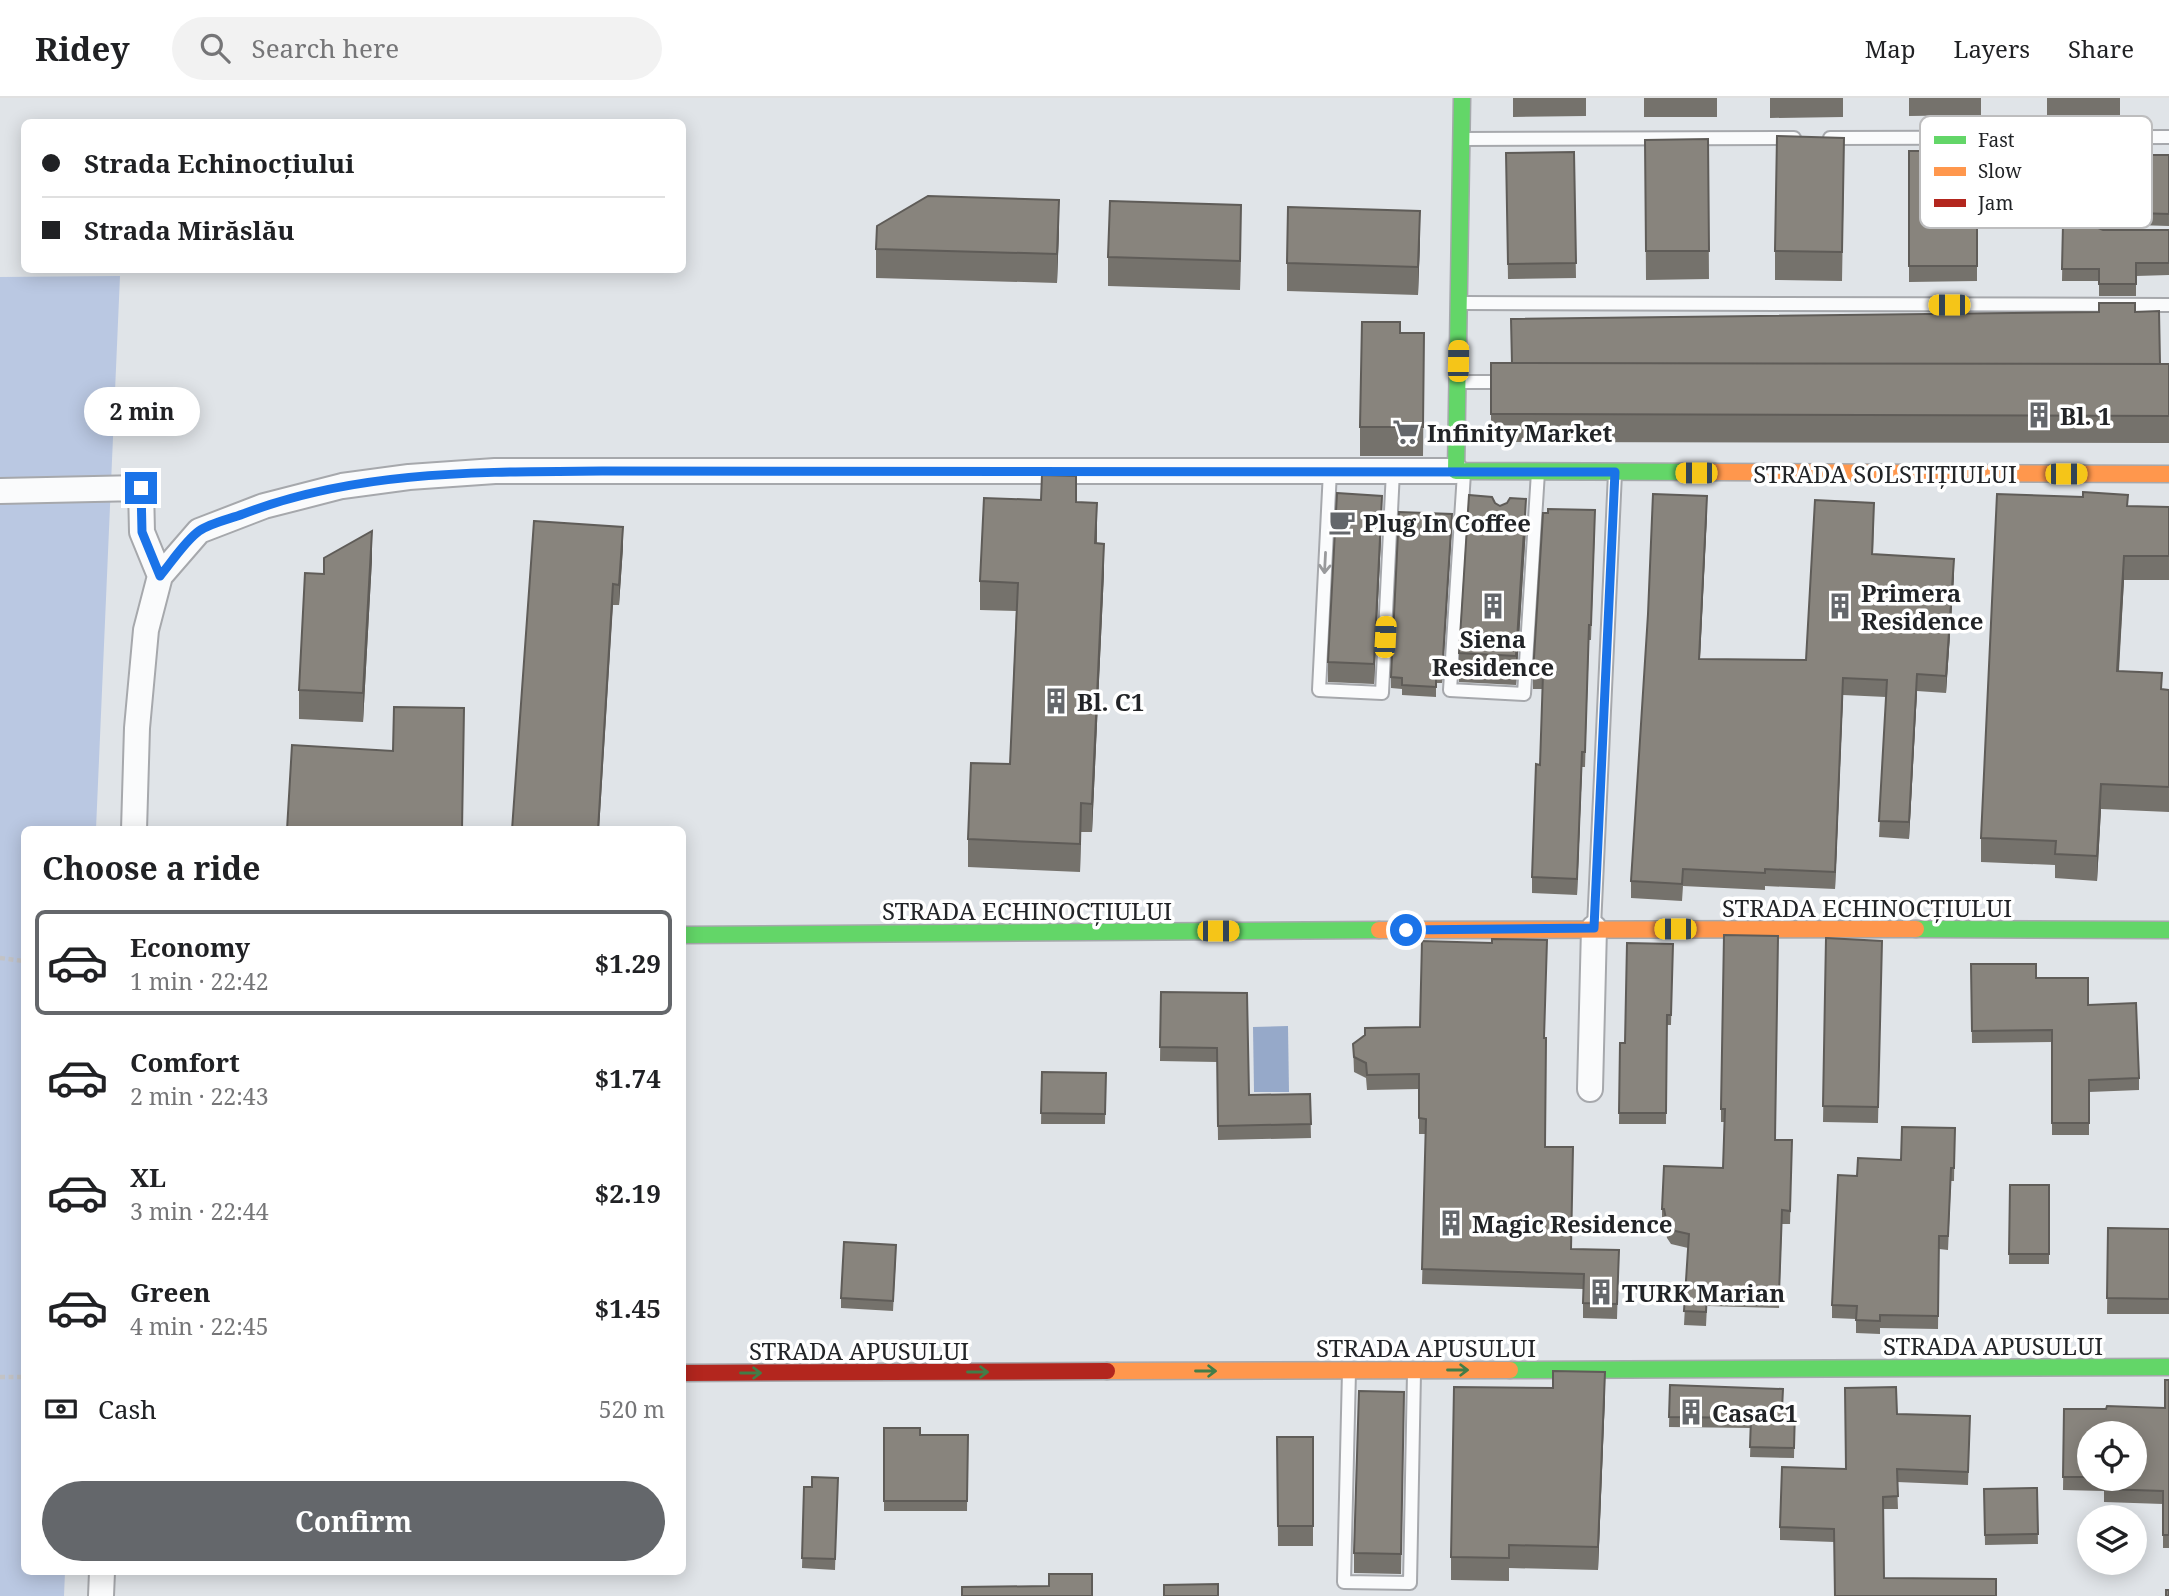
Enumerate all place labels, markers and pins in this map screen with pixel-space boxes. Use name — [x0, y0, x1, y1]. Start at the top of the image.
place label: Bl. 1 — [2060, 399, 2111, 432]
building icon: Bl. 1 — [2024, 400, 2054, 430]
place label: Infinity Market — [1427, 416, 1613, 449]
supermarket icon: Infinity Market — [1391, 417, 1421, 447]
place label: Plug In Coffee — [1363, 506, 1531, 539]
cafe icon: Plug In Coffee — [1327, 507, 1357, 537]
place label: Primera Residence — [1861, 576, 1984, 637]
building icon: Siena Residence — [1478, 591, 1508, 621]
building icon: Primera Residence — [1825, 591, 1855, 621]
place label: Siena Residence — [1432, 622, 1554, 683]
place label: Bl. C1 — [1077, 685, 1145, 718]
building icon: Bl. C1 — [1041, 686, 1071, 716]
place label: Magic Residence — [1472, 1207, 1673, 1240]
building icon: Magic Residence — [1436, 1208, 1466, 1238]
place label: TURK Marian — [1622, 1276, 1785, 1309]
building icon: TURK Marian — [1586, 1277, 1616, 1307]
place label: CasaC1 — [1712, 1396, 1798, 1429]
building icon: CasaC1 — [1676, 1397, 1706, 1427]

